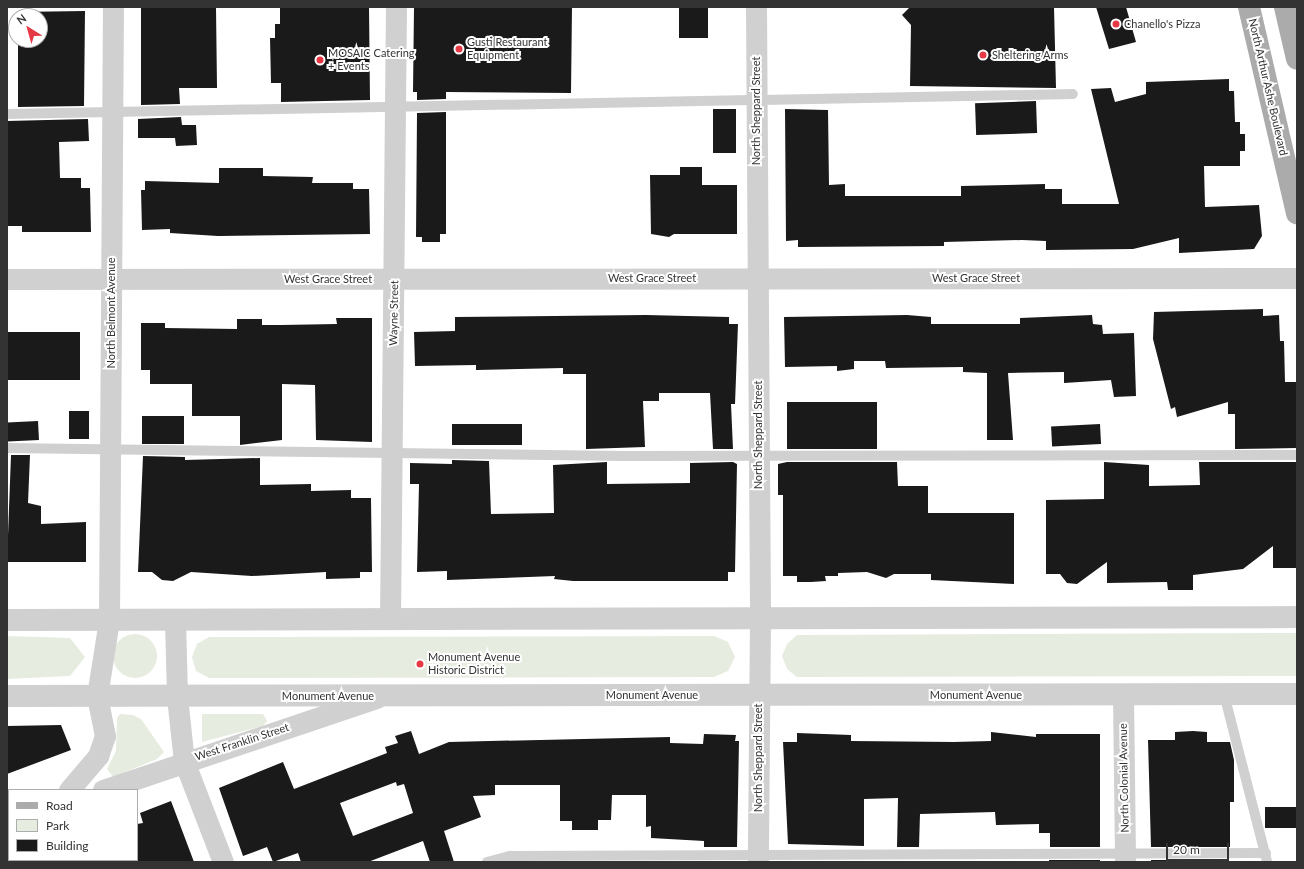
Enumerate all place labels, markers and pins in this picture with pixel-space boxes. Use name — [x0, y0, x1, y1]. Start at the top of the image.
place label: Chanello's Pizza — [1124, 17, 1200, 31]
marker: Chanello's Pizza — [1111, 19, 1121, 29]
place label: Gusti Restaurant Equipment — [467, 36, 547, 62]
marker: Gusti Restaurant Equipment — [454, 44, 464, 54]
place label: MOSAIC Catering + Events — [328, 47, 415, 73]
place label: Sheltering Arms — [992, 48, 1069, 62]
marker: Sheltering Arms — [977, 49, 989, 61]
marker: MOSAIC Catering + Events — [315, 55, 325, 65]
place label: Monument Avenue Historic District — [428, 651, 521, 677]
marker: Monument Avenue Historic District — [415, 659, 425, 669]

